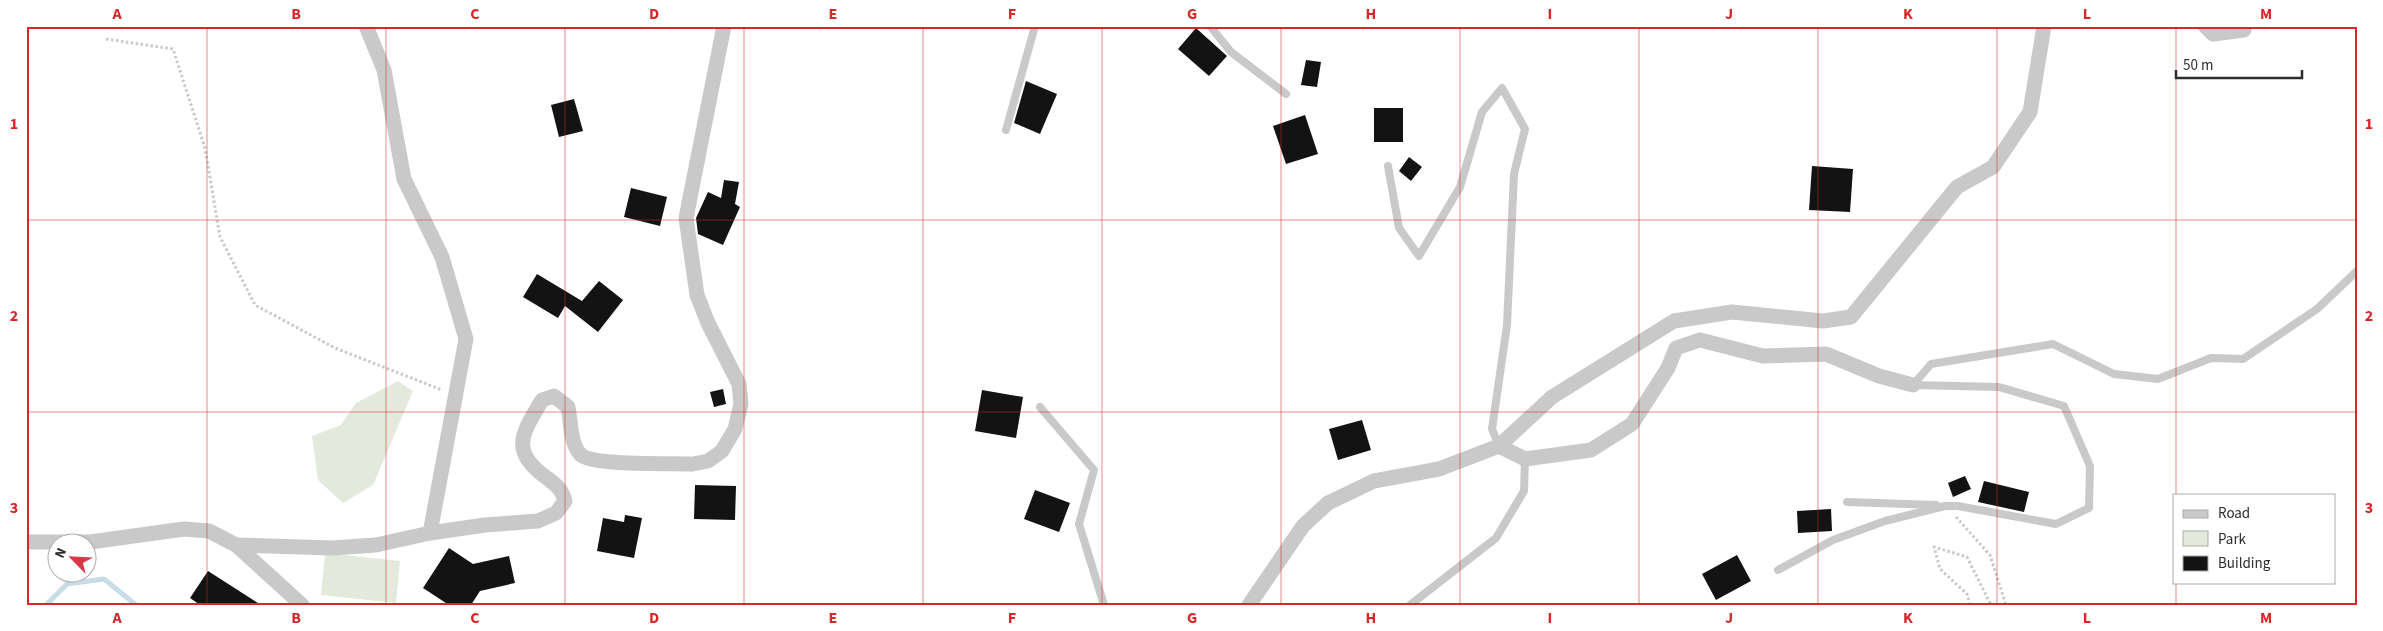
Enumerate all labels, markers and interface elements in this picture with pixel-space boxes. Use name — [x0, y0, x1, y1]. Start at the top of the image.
text: A — [111, 3, 122, 25]
text: B — [291, 3, 301, 25]
text: C — [470, 3, 480, 25]
text: D — [649, 3, 659, 25]
text: E — [829, 3, 837, 25]
text: F — [1008, 3, 1016, 25]
text: G — [1187, 3, 1197, 25]
text: H — [1366, 3, 1376, 25]
text: I — [1548, 3, 1552, 25]
text: J — [1725, 3, 1733, 25]
text: K — [1903, 3, 1913, 25]
text: L — [2083, 3, 2091, 25]
text: M — [2260, 3, 2272, 25]
scale bar — [2176, 48, 2302, 80]
text: 50 m — [2183, 55, 2213, 76]
text: 1 — [10, 113, 18, 135]
text: 1 — [2365, 113, 2373, 135]
text: 2 — [10, 305, 18, 327]
text: 2 — [2365, 305, 2373, 327]
legend — [2173, 494, 2336, 584]
text: 3 — [10, 497, 18, 519]
text: 3 — [2365, 497, 2373, 519]
text: Road — [2218, 503, 2250, 524]
text: Park — [2218, 529, 2247, 550]
north arrow — [48, 534, 98, 584]
text: N — [50, 545, 72, 561]
text: Building — [2218, 553, 2271, 574]
text: A — [111, 607, 122, 629]
text: B — [291, 607, 301, 629]
text: C — [470, 607, 480, 629]
text: D — [649, 607, 659, 629]
text: E — [829, 607, 837, 629]
text: F — [1008, 607, 1016, 629]
text: G — [1187, 607, 1197, 629]
text: H — [1366, 607, 1376, 629]
text: I — [1548, 607, 1552, 629]
text: J — [1725, 607, 1733, 629]
text: K — [1903, 607, 1913, 629]
text: L — [2083, 607, 2091, 629]
text: M — [2260, 607, 2272, 629]

